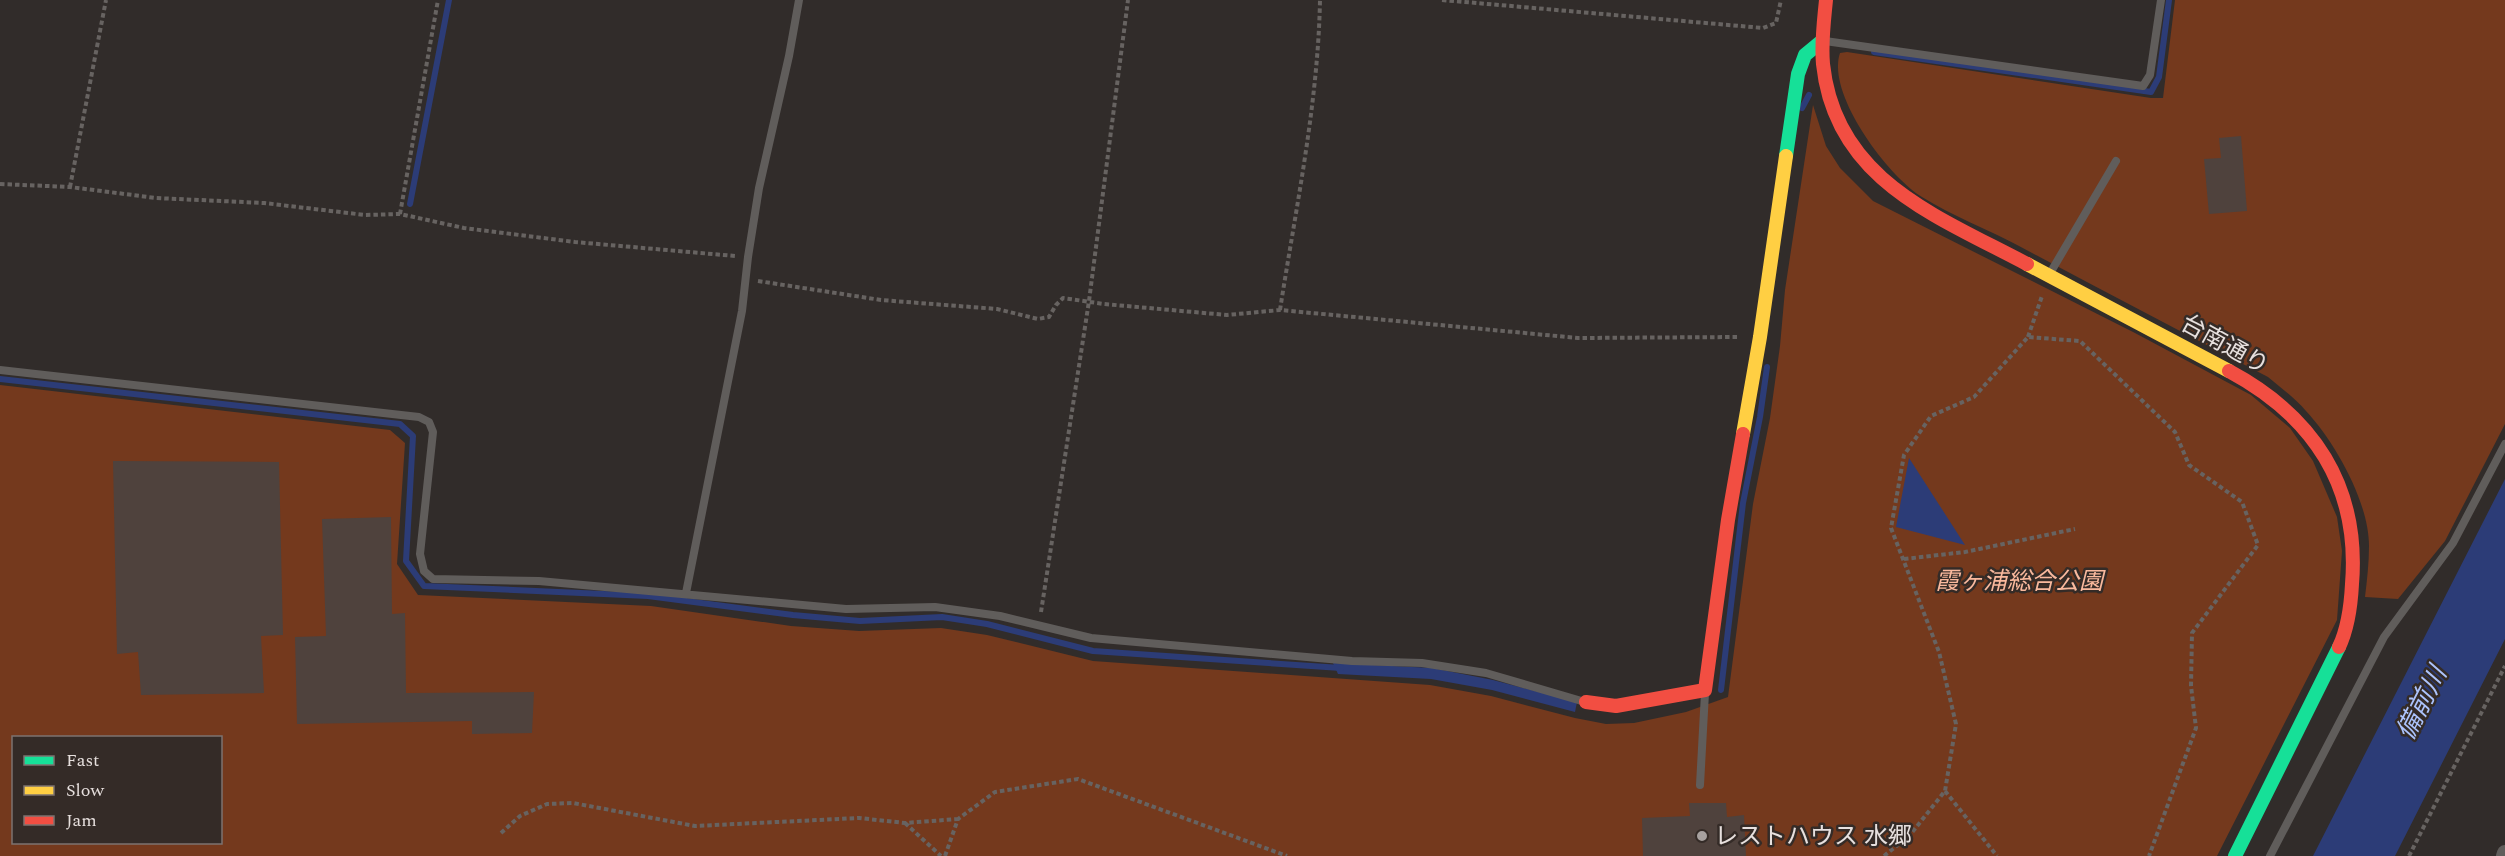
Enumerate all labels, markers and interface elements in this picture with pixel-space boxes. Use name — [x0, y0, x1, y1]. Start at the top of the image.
street label: 台南通り — [2174, 306, 2275, 384]
park label: 霞ヶ浦総合公園 — [1935, 564, 2106, 600]
water label: 備前川 — [2386, 657, 2459, 747]
legend — [12, 736, 222, 844]
text: Fast — [66, 747, 99, 774]
text: Slow — [66, 777, 105, 804]
text: Jam — [66, 807, 97, 834]
place label: レストハウス 水郷 — [1714, 819, 1912, 855]
marker: レストハウス 水郷 — [1695, 829, 1709, 843]

